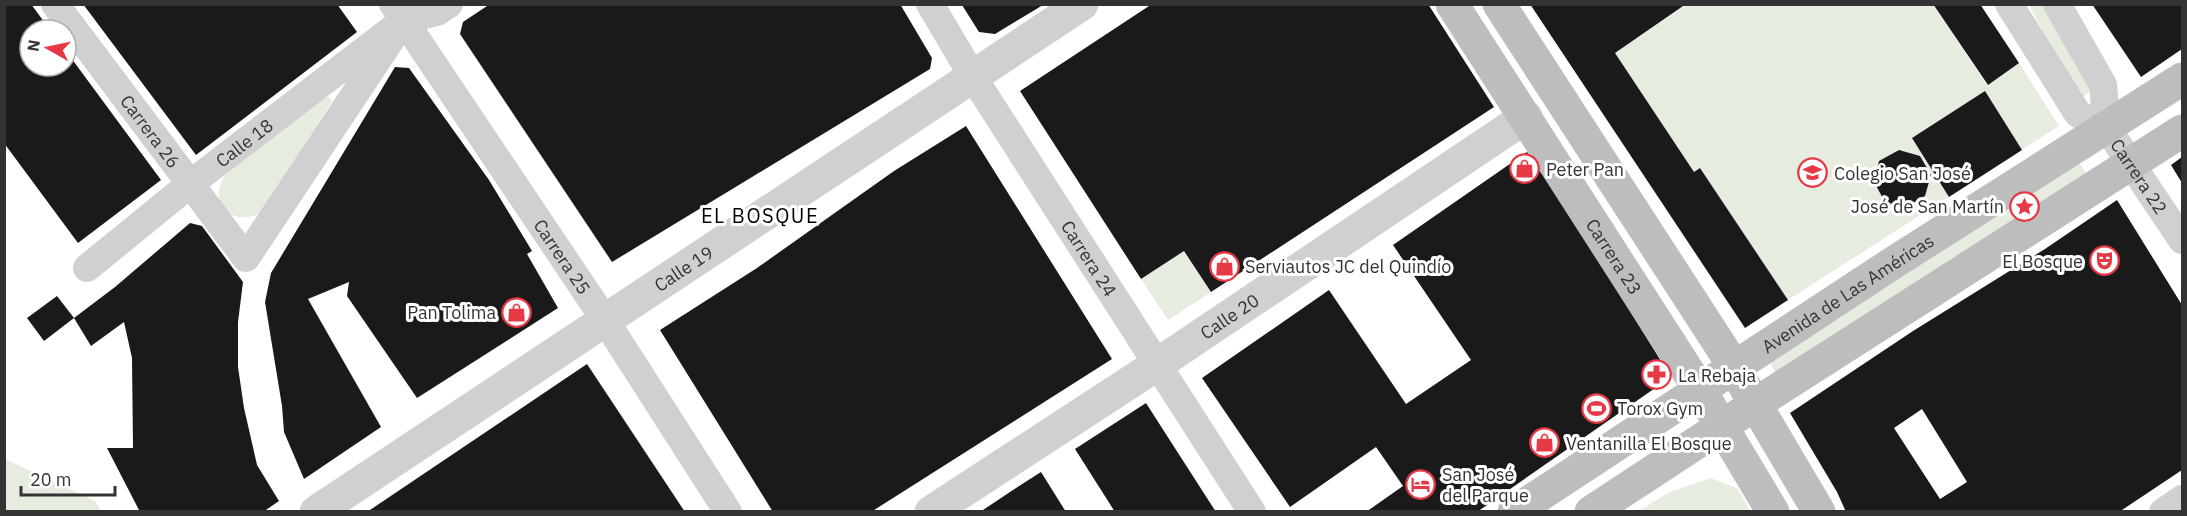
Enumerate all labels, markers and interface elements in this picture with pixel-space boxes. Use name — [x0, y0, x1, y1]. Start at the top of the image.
north arrow — [18, 18, 78, 78]
text: N — [22, 38, 44, 53]
street label: Carrera 26 — [116, 90, 186, 172]
street label: Calle 18 — [211, 113, 277, 172]
street label: Carrera 22 — [2106, 134, 2173, 218]
shop icon: Peter Pan — [1509, 153, 1541, 185]
school or university icon: Colegio San José — [1797, 157, 1829, 189]
place label: Peter Pan — [1546, 158, 1624, 181]
place label: Colegio San José — [1834, 162, 1971, 185]
place icon: José de San Martín — [2009, 190, 2041, 222]
place label: José de San Martín — [1851, 195, 2004, 218]
district label: EL BOSQUE — [701, 202, 819, 229]
street label: Carrera 25 — [529, 214, 596, 299]
street label: Carrera 23 — [1581, 214, 1647, 299]
street label: Carrera 24 — [1056, 216, 1122, 301]
street label: Avenida de Las Américas — [1757, 229, 1938, 358]
street label: Calle 19 — [650, 240, 718, 296]
theatre icon: El Bosque — [2088, 245, 2120, 277]
shop icon: Serviautos JC del Quindío — [1208, 250, 1240, 282]
place label: El Bosque — [2002, 250, 2083, 273]
place label: Serviautos JC del Quindío — [1245, 255, 1451, 278]
street label: Calle 20 — [1195, 288, 1263, 344]
shop icon: Pan Tolima — [501, 296, 533, 328]
place label: Pan Tolima — [407, 301, 496, 324]
pharmacy icon: La Rebaja — [1641, 359, 1673, 391]
place label: La Rebaja — [1678, 364, 1757, 387]
sports icon: Torox Gym — [1580, 392, 1612, 424]
place label: Torox Gym — [1617, 397, 1703, 420]
shop icon: Ventanilla El Bosque — [1529, 427, 1561, 459]
place label: Ventanilla El Bosque — [1566, 432, 1732, 455]
scale bar — [21, 459, 116, 497]
place label: San José del Parque — [1442, 463, 1529, 507]
text: 20 m — [30, 468, 72, 491]
hotel icon: San José del Parque — [1405, 468, 1437, 500]

